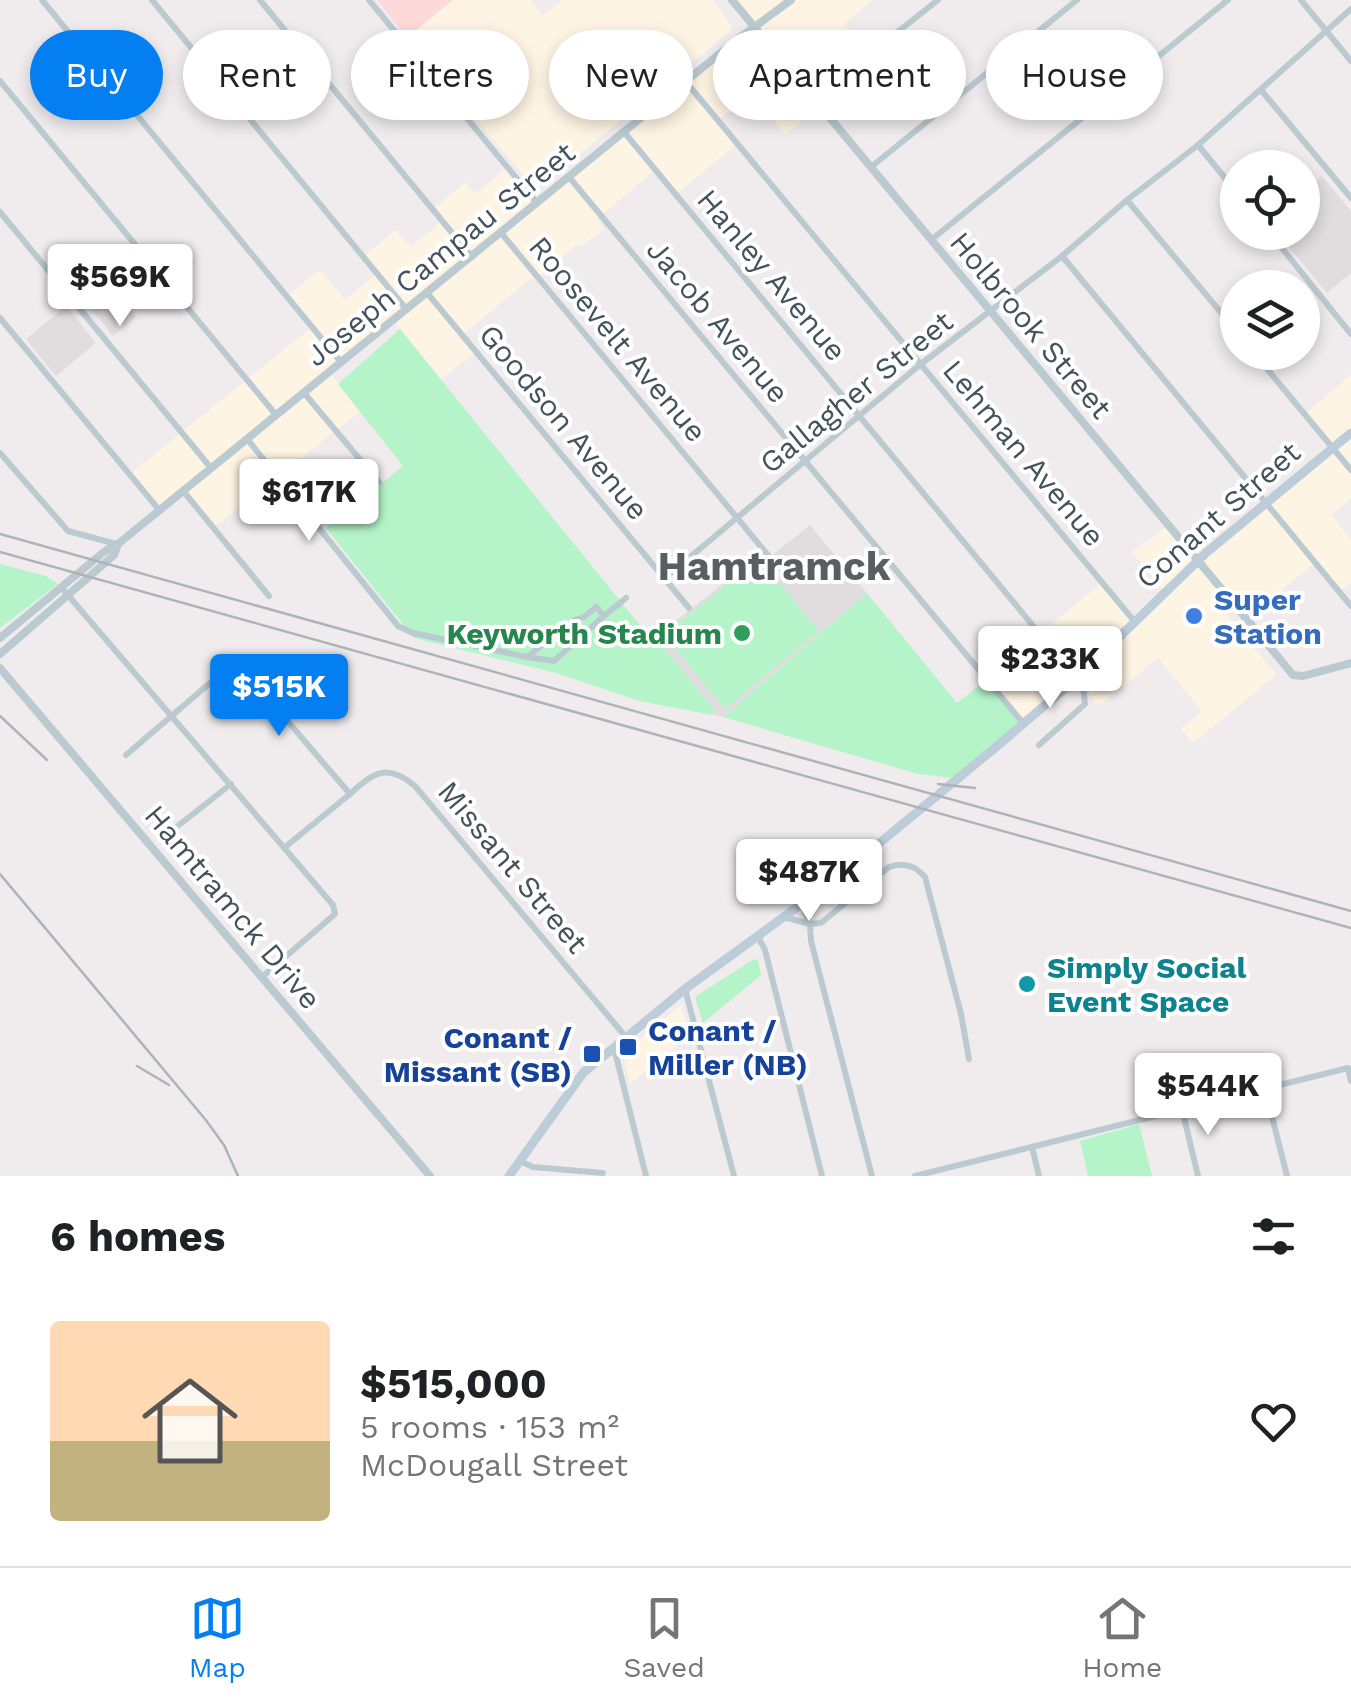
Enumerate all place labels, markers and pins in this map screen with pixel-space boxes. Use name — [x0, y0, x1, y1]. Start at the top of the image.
pin: $569K — [50, 244, 190, 329]
pin: $617K — [239, 459, 379, 544]
place label: Super Station — [1214, 582, 1322, 651]
marker: Super Station — [1183, 605, 1205, 627]
place label: Keyworth Stadium — [447, 616, 722, 651]
marker: Keyworth Stadium — [731, 622, 753, 644]
pin: $233K — [980, 626, 1120, 711]
pin: $515K — [209, 654, 349, 739]
pin: $487K — [739, 839, 879, 924]
place label: Simply Social Event Space — [1047, 950, 1247, 1019]
marker: Simply Social Event Space — [1016, 973, 1038, 995]
place label: Conant / Miller (NB) — [648, 1013, 808, 1082]
place label: Conant / Missant (SB) — [384, 1020, 572, 1089]
marker: Conant / Miller (NB) — [617, 1036, 639, 1058]
marker: Conant / Missant (SB) — [581, 1043, 603, 1065]
pin: $544K — [1138, 1053, 1278, 1138]

